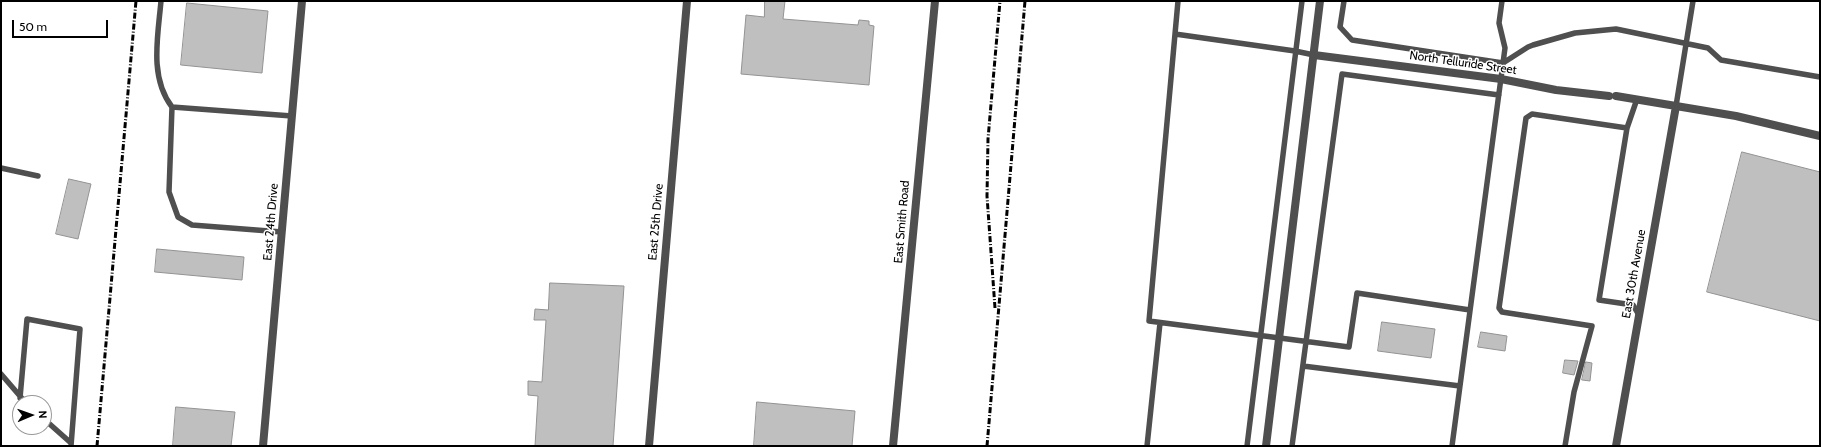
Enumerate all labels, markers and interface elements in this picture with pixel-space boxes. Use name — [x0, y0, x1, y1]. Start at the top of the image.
scale bar — [14, 12, 110, 38]
text: 50 m — [19, 19, 47, 34]
street label: North Telluride Street — [1408, 48, 1518, 78]
street label: East Smith Road — [891, 180, 913, 264]
street label: East 24th Drive — [260, 183, 282, 261]
street label: East 25th Drive — [645, 183, 667, 261]
street label: East 30th Avenue — [1619, 228, 1649, 320]
north arrow — [12, 395, 52, 435]
text: N — [36, 410, 50, 419]

